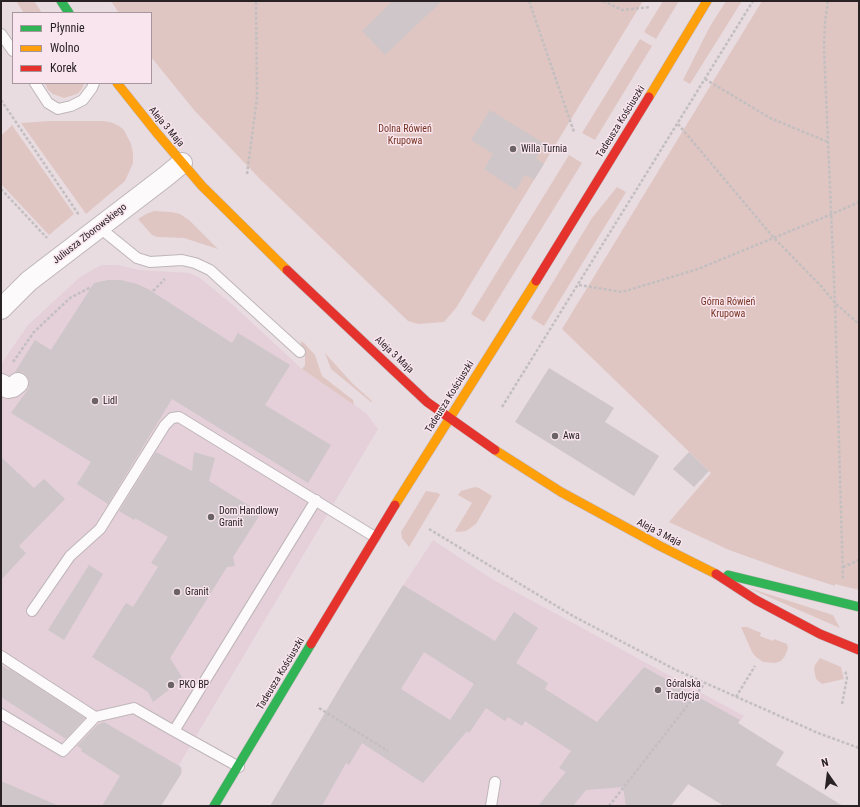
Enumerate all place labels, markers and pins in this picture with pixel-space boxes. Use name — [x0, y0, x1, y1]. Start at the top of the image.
place label: Willa Turnia — [521, 143, 567, 155]
marker: Willa Turnia — [508, 144, 518, 154]
place label: Lidl — [103, 395, 117, 407]
marker: Lidl — [90, 396, 100, 406]
place label: Awa — [563, 430, 580, 442]
marker: Awa — [550, 431, 560, 441]
place label: Dom Handlowy Granit — [219, 505, 278, 528]
marker: Dom Handlowy Granit — [206, 512, 216, 522]
place label: Granit — [185, 586, 209, 598]
marker: Granit — [172, 587, 182, 597]
place label: Góralska Tradycja — [666, 678, 701, 702]
place label: PKO BP — [179, 679, 209, 691]
marker: PKO BP — [166, 680, 176, 690]
marker: Góralska Tradycja — [653, 685, 663, 695]

